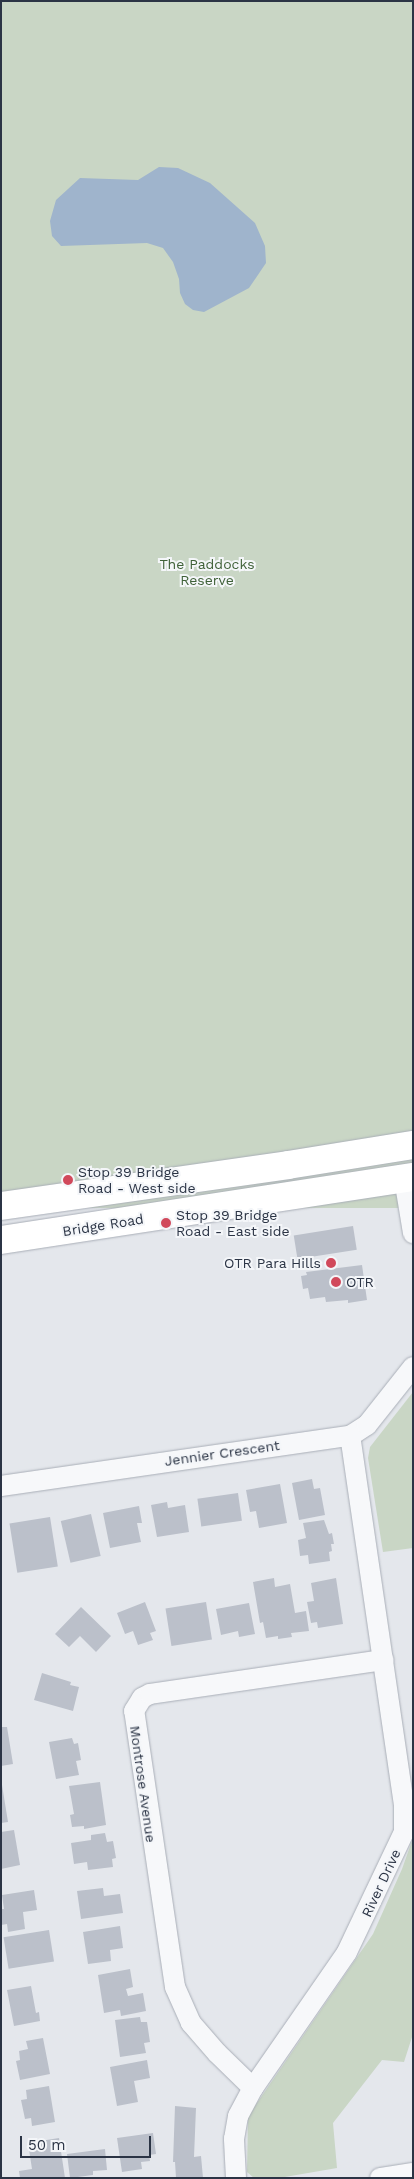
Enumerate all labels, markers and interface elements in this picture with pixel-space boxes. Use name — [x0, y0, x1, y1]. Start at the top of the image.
park label: The Paddocks Reserve — [159, 556, 255, 588]
place label: Stop 39 Bridge Road - West side — [78, 1164, 196, 1196]
marker: Stop 39 Bridge Road - West side — [62, 1174, 74, 1186]
place label: Stop 39 Bridge Road - East side — [176, 1207, 290, 1240]
street label: Bridge Road — [61, 1210, 145, 1240]
marker: Stop 39 Bridge Road - East side — [160, 1217, 172, 1229]
place label: OTR Para Hills — [224, 1255, 321, 1271]
marker: OTR Para Hills — [325, 1257, 337, 1269]
place label: OTR — [346, 1274, 374, 1290]
marker: OTR — [330, 1276, 342, 1288]
street label: Jennier Crescent — [163, 1437, 281, 1469]
street label: Montrose Avenue — [126, 1724, 160, 1844]
street label: River Drive — [358, 1846, 404, 1920]
scale bar — [22, 2126, 154, 2158]
text: 50 m — [28, 2136, 65, 2154]

